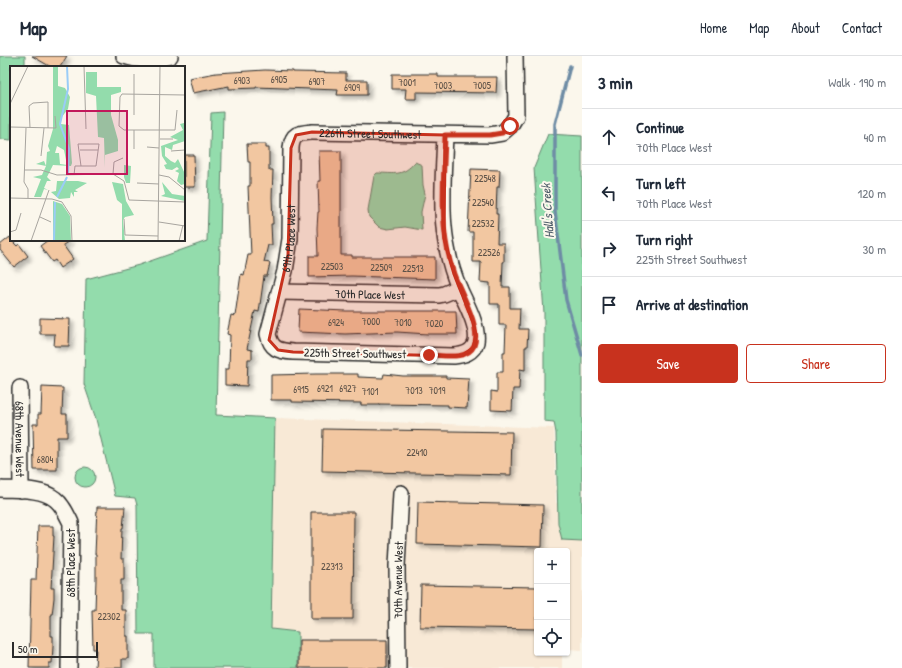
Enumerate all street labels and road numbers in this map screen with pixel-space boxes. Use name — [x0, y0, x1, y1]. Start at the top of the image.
street label: 226th Street Southwest — [319, 124, 422, 142]
street label: 69th Place West — [276, 203, 299, 273]
street label: 70th Place West — [335, 285, 406, 303]
street label: 225th Street Southwest — [304, 344, 407, 362]
street label: 68th Avenue West — [12, 401, 29, 478]
street label: 68th Place West — [62, 528, 79, 597]
street label: 70th Avenue West — [388, 540, 407, 619]

